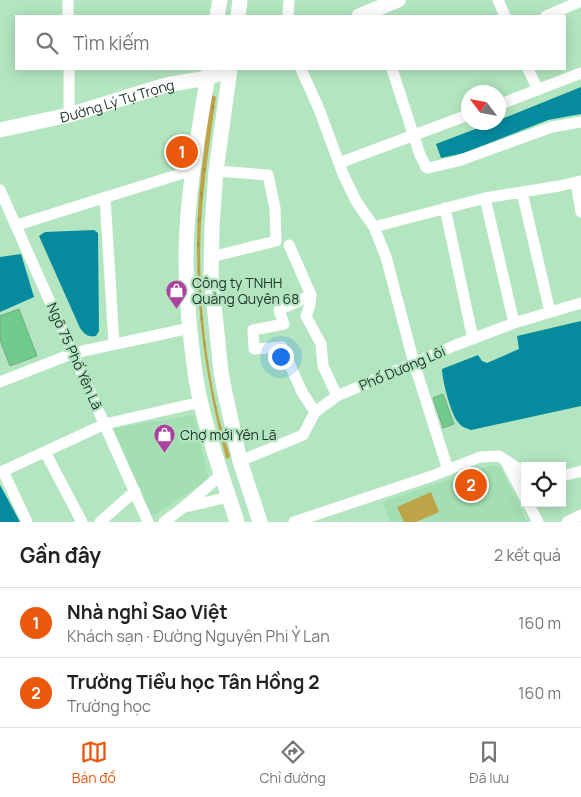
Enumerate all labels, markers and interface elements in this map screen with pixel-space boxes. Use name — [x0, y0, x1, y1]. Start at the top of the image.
search box — [15, 15, 566, 70]
icon: search — [33, 29, 61, 57]
text: Tìm kiếm — [73, 30, 149, 56]
street label: Đường Lý Tự Trọng — [58, 74, 176, 126]
north arrow — [461, 85, 506, 130]
pin: 1 — [166, 133, 198, 171]
place label: Công ty TNHH Quảng Quyên 68 — [192, 273, 299, 308]
shop icon: Công ty TNHH Quảng Quyên 68 — [164, 278, 188, 309]
street label: Ngõ 75 Phố Yên Lã — [43, 299, 107, 413]
street label: Phố Dương Lôi — [356, 341, 448, 395]
your location — [268, 344, 294, 370]
shop icon: Chợ mới Yên Lã — [152, 422, 176, 453]
place label: Chợ mới Yên Lã — [180, 425, 277, 444]
map controls — [521, 462, 566, 507]
button: locate — [521, 462, 566, 507]
pin: 2 — [455, 466, 487, 504]
text: Gần đây — [20, 541, 101, 569]
text: 2 kết quả — [494, 544, 561, 566]
text: Nhà nghỉ Sao Việt — [67, 599, 228, 625]
text: 1 — [32, 612, 40, 634]
text: 160 m — [518, 612, 561, 634]
text: Khách sạn · Đường Nguyên Phi Ỷ Lan — [67, 625, 330, 647]
text: Trường Tiểu học Tân Hồng 2 — [67, 669, 320, 695]
text: 2 — [31, 682, 41, 704]
text: 160 m — [518, 682, 561, 704]
text: Trường học — [67, 695, 151, 717]
tab: Bản đồ — [72, 738, 116, 787]
tab: Chỉ đường — [260, 738, 326, 787]
tab: Đã lưu — [469, 738, 509, 787]

